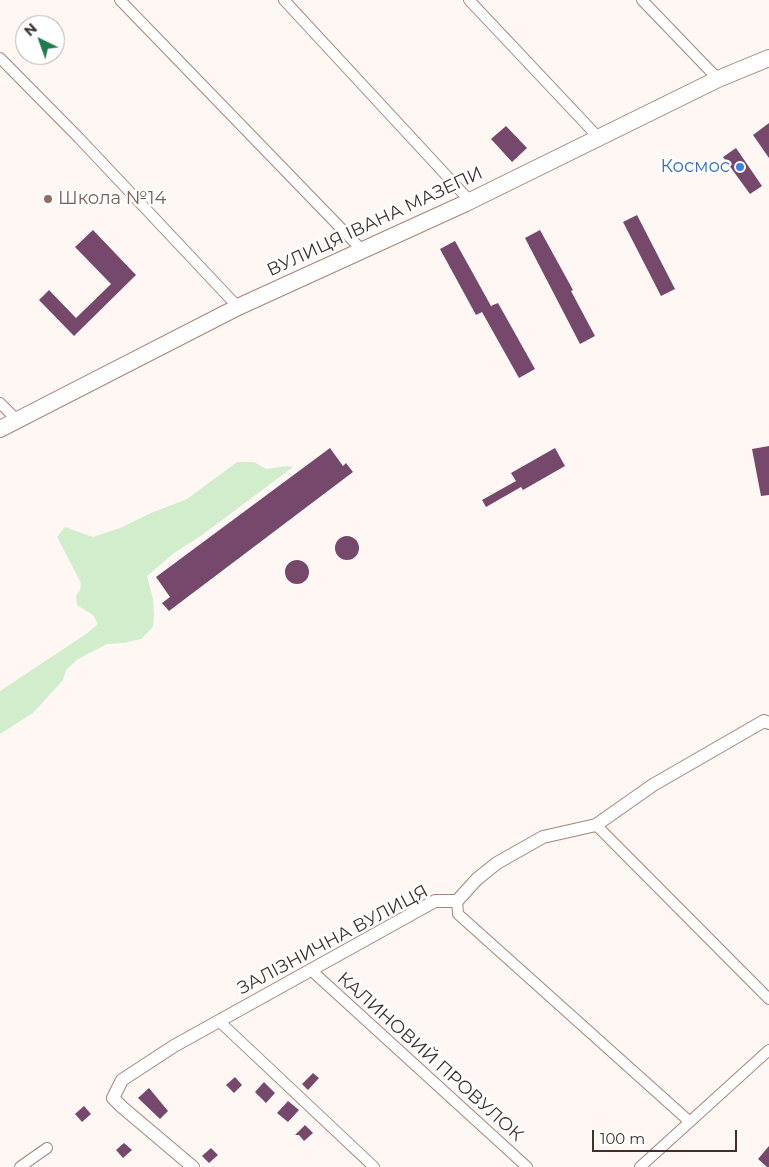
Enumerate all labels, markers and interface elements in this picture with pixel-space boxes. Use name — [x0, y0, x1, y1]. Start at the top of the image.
north arrow — [15, 15, 65, 65]
text: N — [20, 19, 41, 40]
place label: Космос — [661, 156, 730, 178]
marker: Космос — [734, 161, 746, 173]
street label: ВУЛИЦЯ ІВАНА МАЗЕПИ — [264, 162, 486, 282]
place label: Школа №14 — [58, 188, 166, 210]
marker: Школа №14 — [42, 193, 54, 205]
street label: ЗАЛІЗНИЧНА ВУЛИЦЯ — [234, 880, 432, 1000]
street label: КАЛИНОВИЙ ПРОВУЛОК — [333, 968, 527, 1146]
scale bar — [594, 1120, 739, 1152]
text: 100 m — [600, 1129, 645, 1148]

